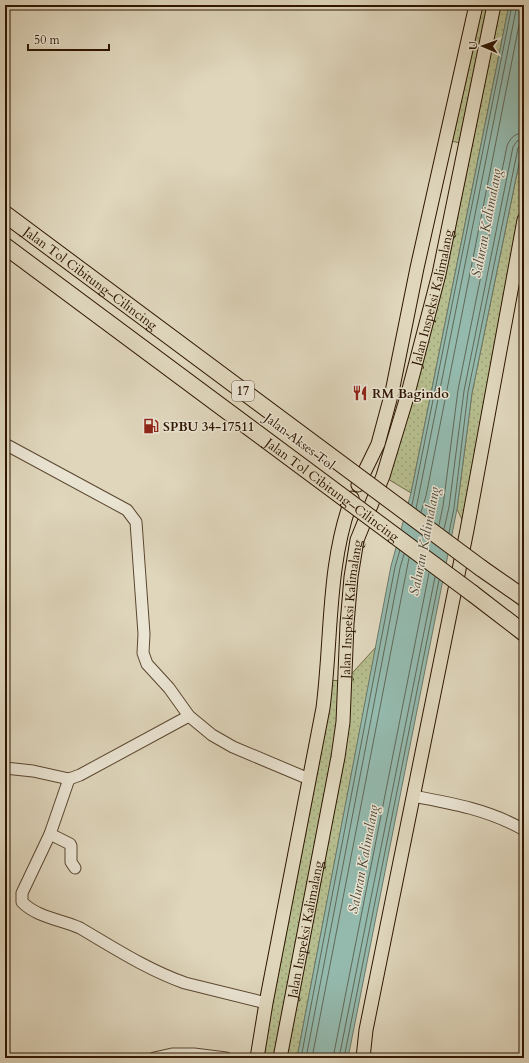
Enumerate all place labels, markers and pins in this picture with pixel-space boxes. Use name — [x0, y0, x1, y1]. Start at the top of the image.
restaurant icon: RM Bagindo — [351, 384, 369, 402]
place label: RM Bagindo — [372, 385, 449, 403]
fuel station icon: SPBU 34-17511 — [142, 417, 160, 435]
place label: SPBU 34-17511 — [163, 418, 254, 436]

